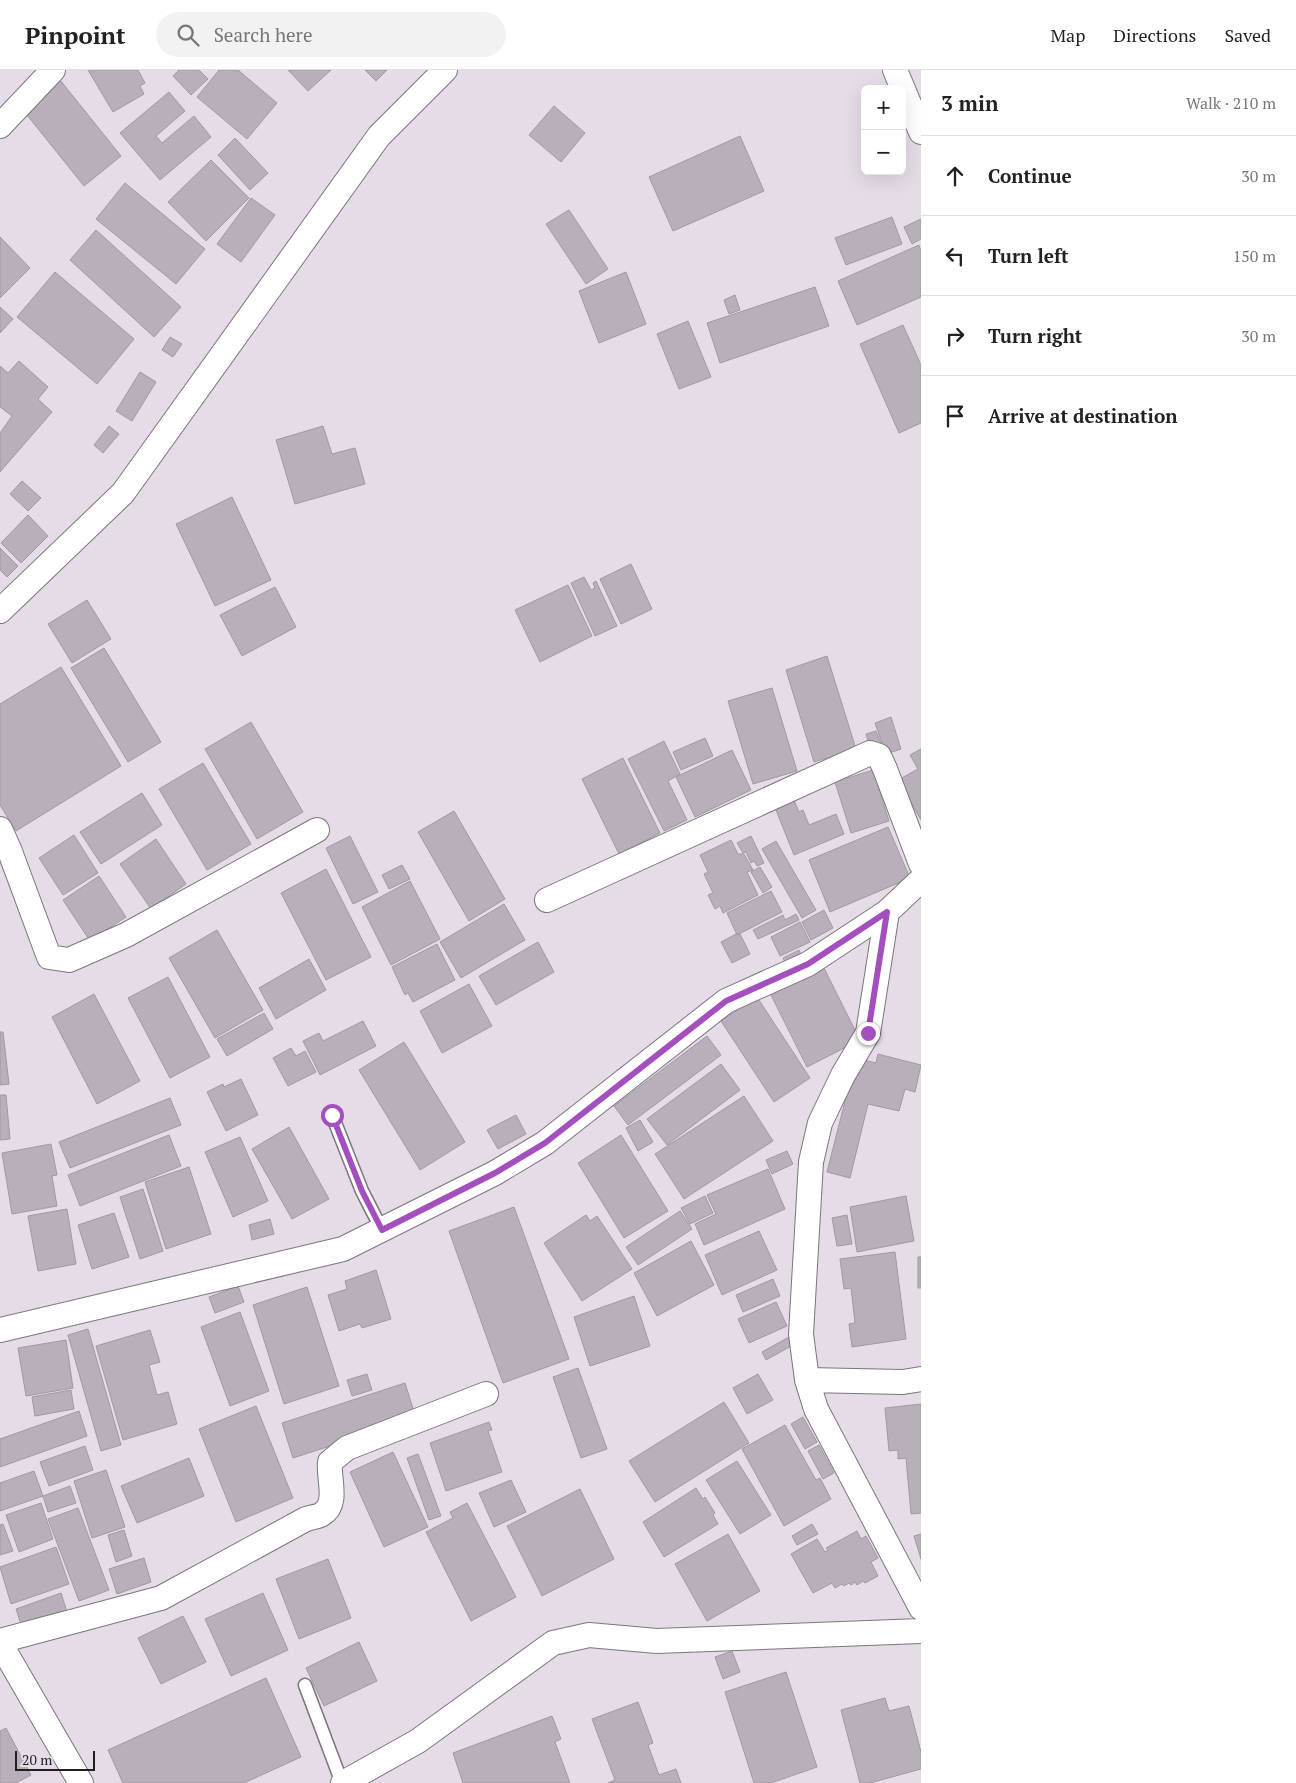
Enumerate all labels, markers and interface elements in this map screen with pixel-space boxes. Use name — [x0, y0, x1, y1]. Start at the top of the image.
search box — [156, 12, 506, 57]
text: Pinpoint — [25, 19, 126, 51]
icon: search — [174, 21, 202, 49]
text: Search here — [214, 22, 312, 47]
text: Map — [1050, 23, 1085, 47]
text: Directions — [1113, 23, 1196, 47]
text: Saved — [1224, 23, 1271, 47]
map controls — [861, 85, 906, 175]
button: + — [861, 85, 906, 130]
text: 3 min — [941, 89, 998, 117]
text: Walk · 210 m — [1186, 92, 1276, 114]
button: − — [861, 130, 906, 175]
icon: ahead — [941, 162, 969, 190]
text: Continue — [988, 163, 1072, 188]
text: 30 m — [1241, 165, 1276, 187]
icon: left — [941, 242, 969, 270]
text: Turn left — [988, 243, 1069, 268]
text: 150 m — [1233, 245, 1276, 267]
icon: right — [941, 322, 969, 350]
text: Turn right — [988, 323, 1082, 348]
text: 30 m — [1241, 325, 1276, 347]
icon: arrive — [941, 402, 969, 430]
text: Arrive at destination — [988, 403, 1177, 428]
route end — [857, 1022, 880, 1045]
route start — [321, 1104, 344, 1127]
scale bar — [15, 1748, 95, 1771]
text: 20 m — [22, 1750, 52, 1769]

